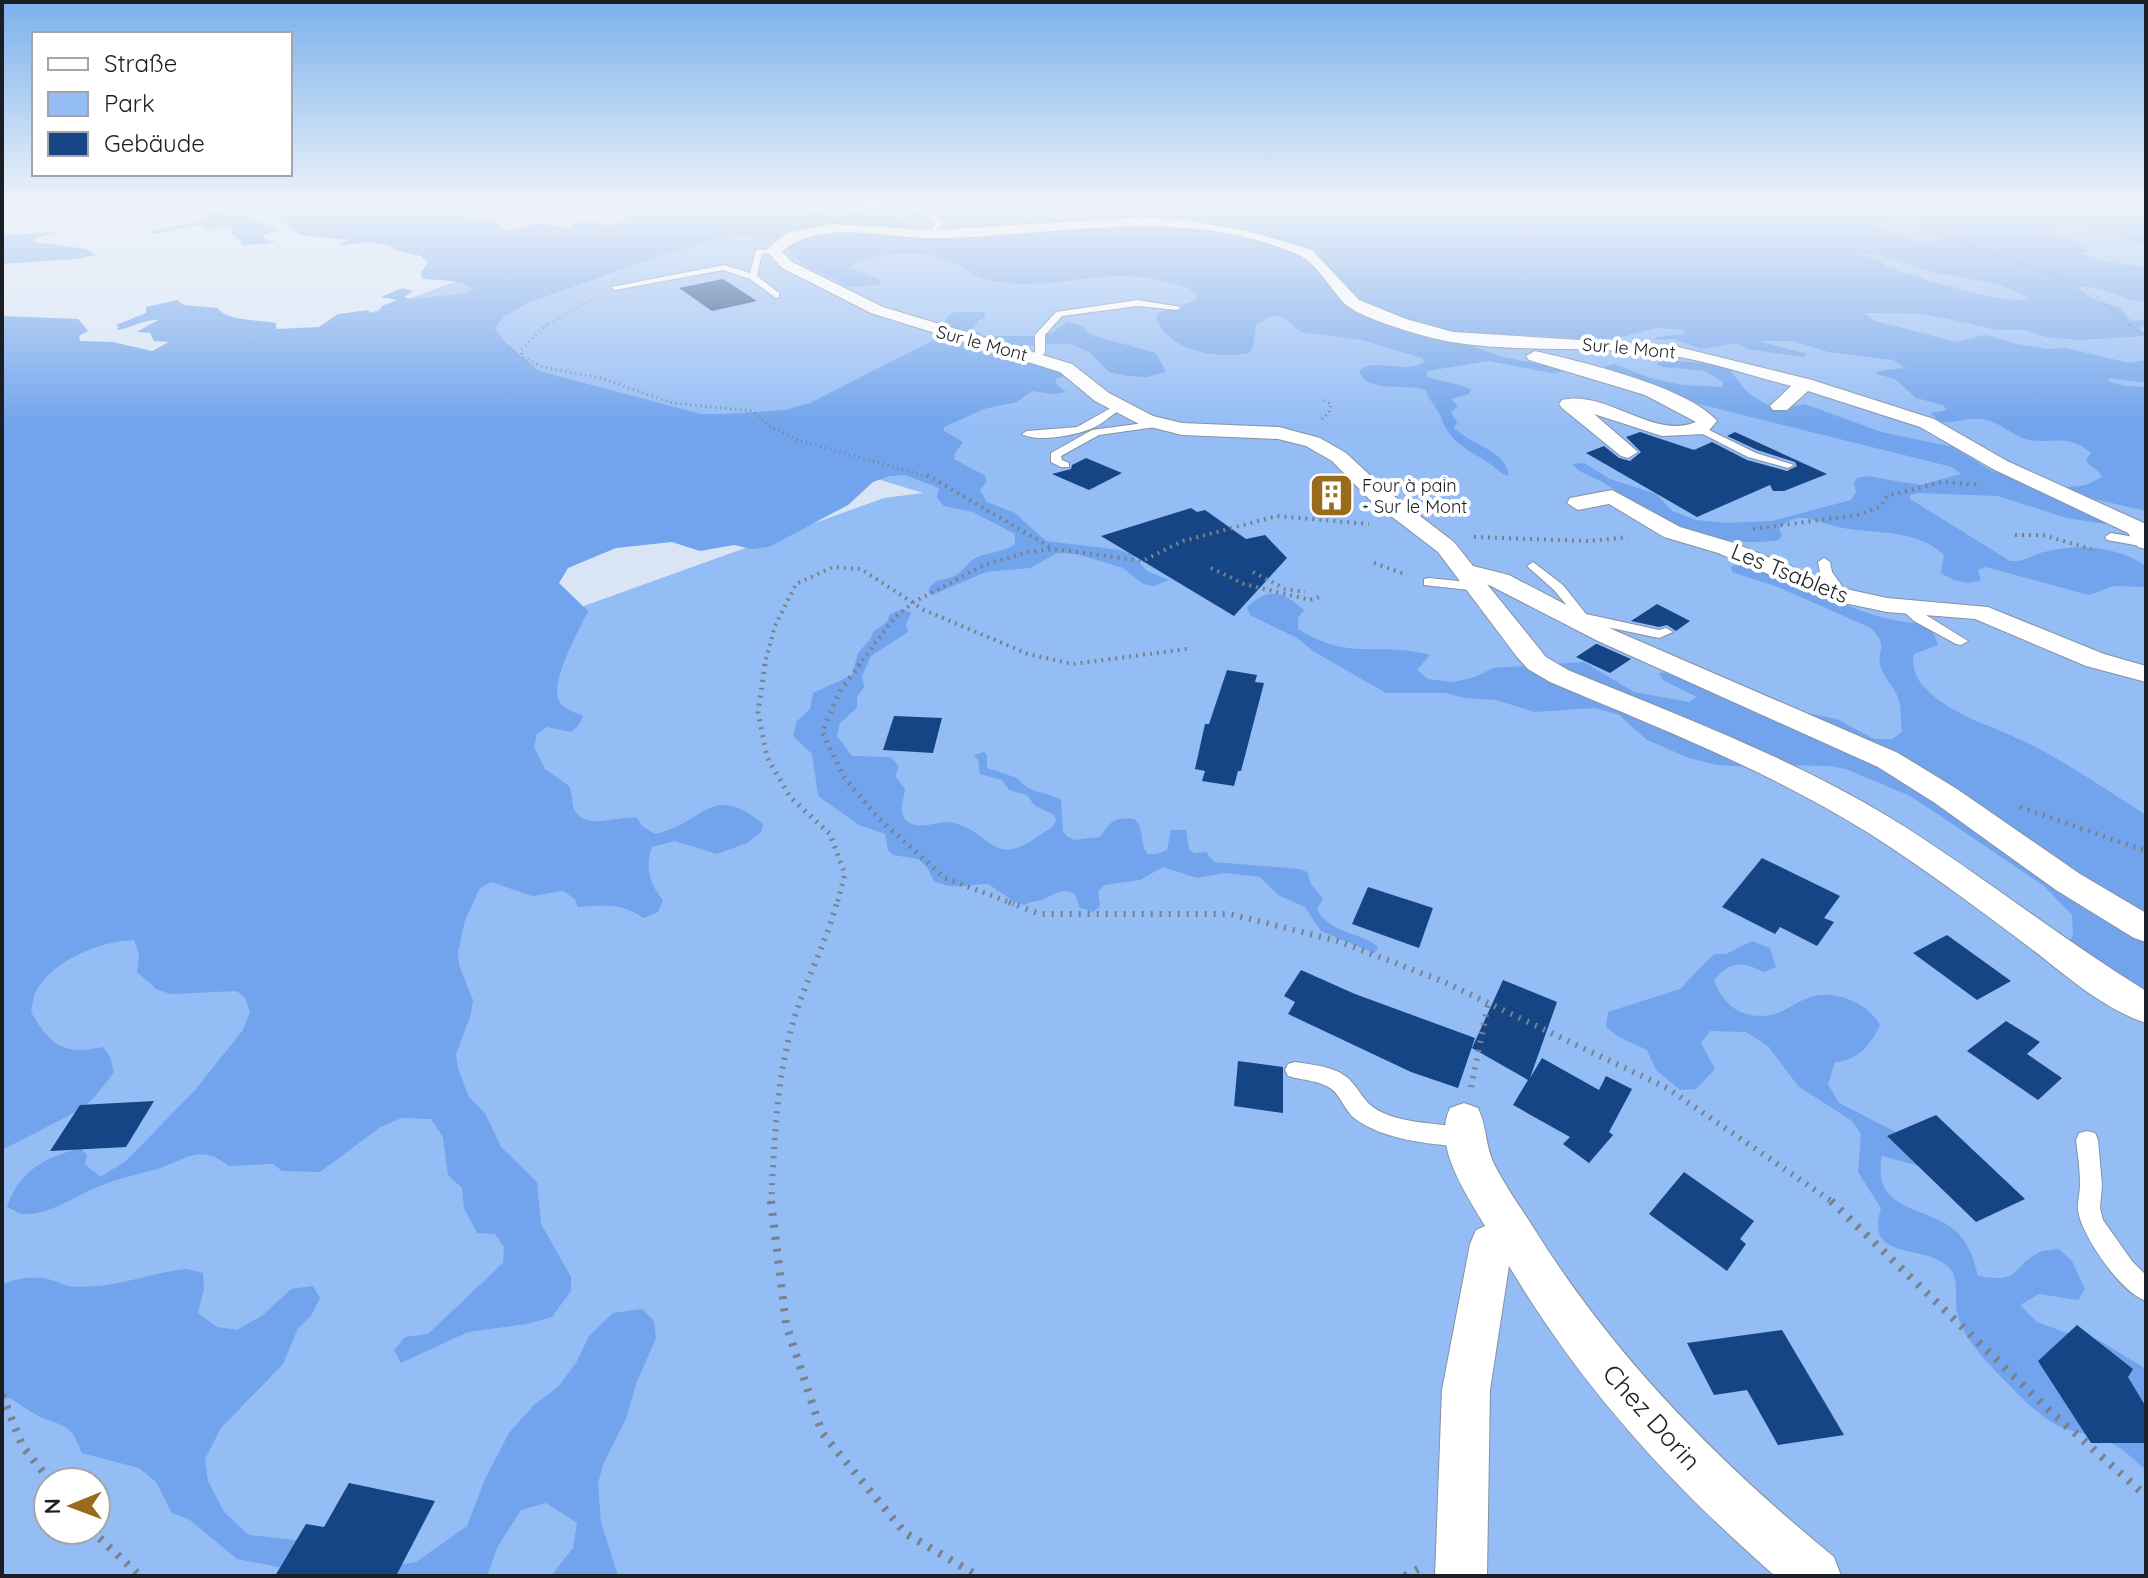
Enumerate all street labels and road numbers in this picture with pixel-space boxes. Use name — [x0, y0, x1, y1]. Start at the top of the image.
street label: Sur le Mont — [934, 320, 1030, 366]
street label: Sur le Mont — [1581, 332, 1677, 364]
street label: Les Tsablets — [1727, 537, 1853, 609]
street label: Chez Dorin — [1596, 1357, 1708, 1477]

